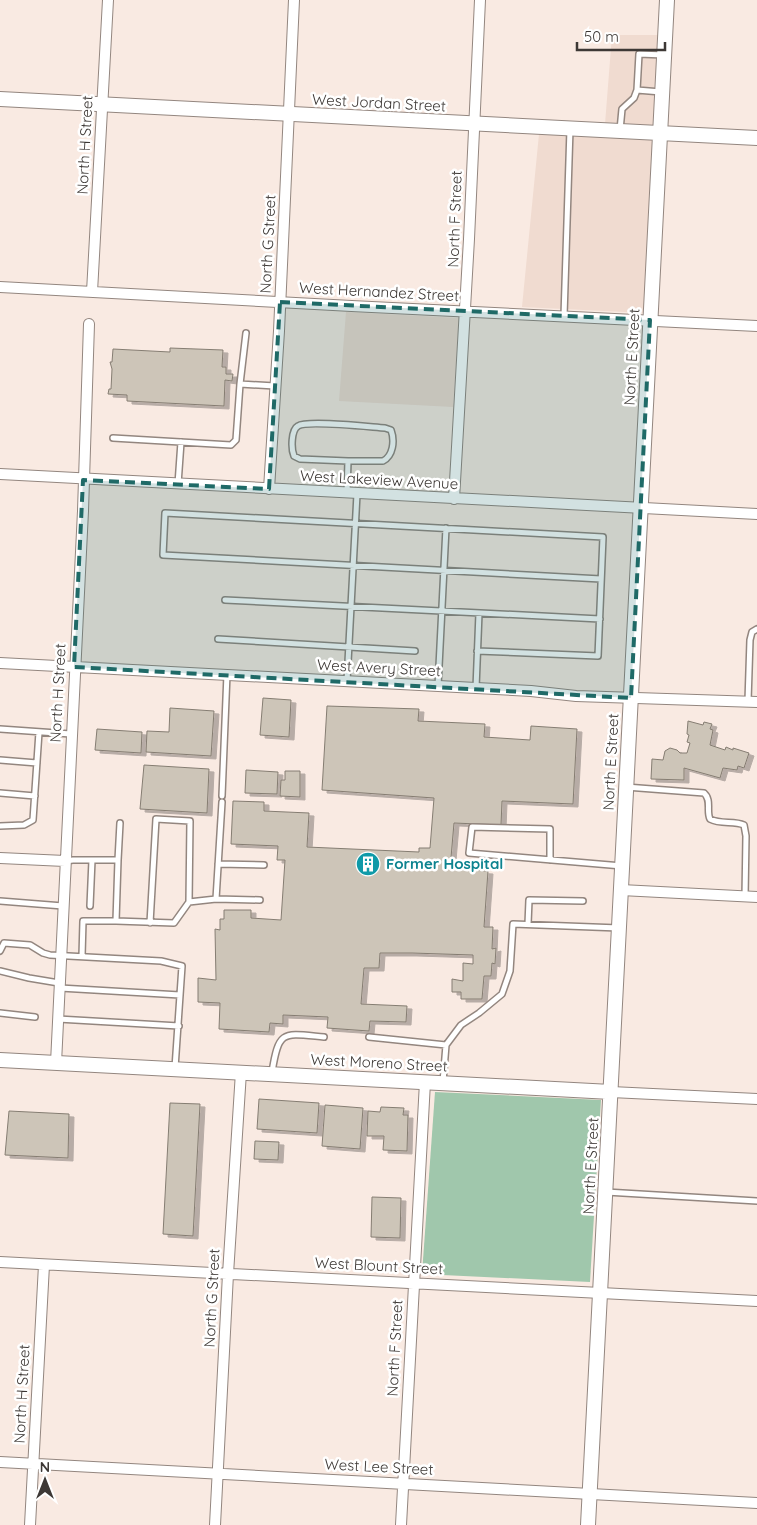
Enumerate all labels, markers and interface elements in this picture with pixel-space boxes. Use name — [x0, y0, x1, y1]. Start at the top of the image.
scale bar — [577, 20, 664, 52]
text: 50 m — [584, 27, 619, 46]
street label: West Jordan Street — [312, 90, 446, 115]
street label: North H Street — [72, 95, 97, 195]
street label: North F Street — [443, 170, 466, 268]
street label: North G Street — [255, 194, 280, 294]
street label: West Hernandez Street — [298, 278, 460, 305]
street label: North E Street — [619, 308, 644, 406]
street label: West Lakeview Avenue — [299, 466, 459, 493]
street label: North H Street — [45, 643, 70, 743]
street label: West Avery Street — [317, 655, 441, 680]
street label: North E Street — [598, 713, 623, 811]
building icon: Former Hospital — [355, 851, 381, 877]
place label: Former Hospital — [386, 854, 503, 873]
street label: West Moreno Street — [310, 1049, 448, 1076]
street label: North E Street — [578, 1117, 603, 1215]
street label: North G Street — [199, 1248, 224, 1348]
street label: West Blount Street — [314, 1253, 444, 1278]
street label: North F Street — [382, 1299, 407, 1397]
street label: North H Street — [9, 1344, 34, 1444]
street label: West Lee Street — [324, 1454, 434, 1479]
north arrow — [20, 1455, 70, 1505]
text: N — [40, 1458, 50, 1476]

